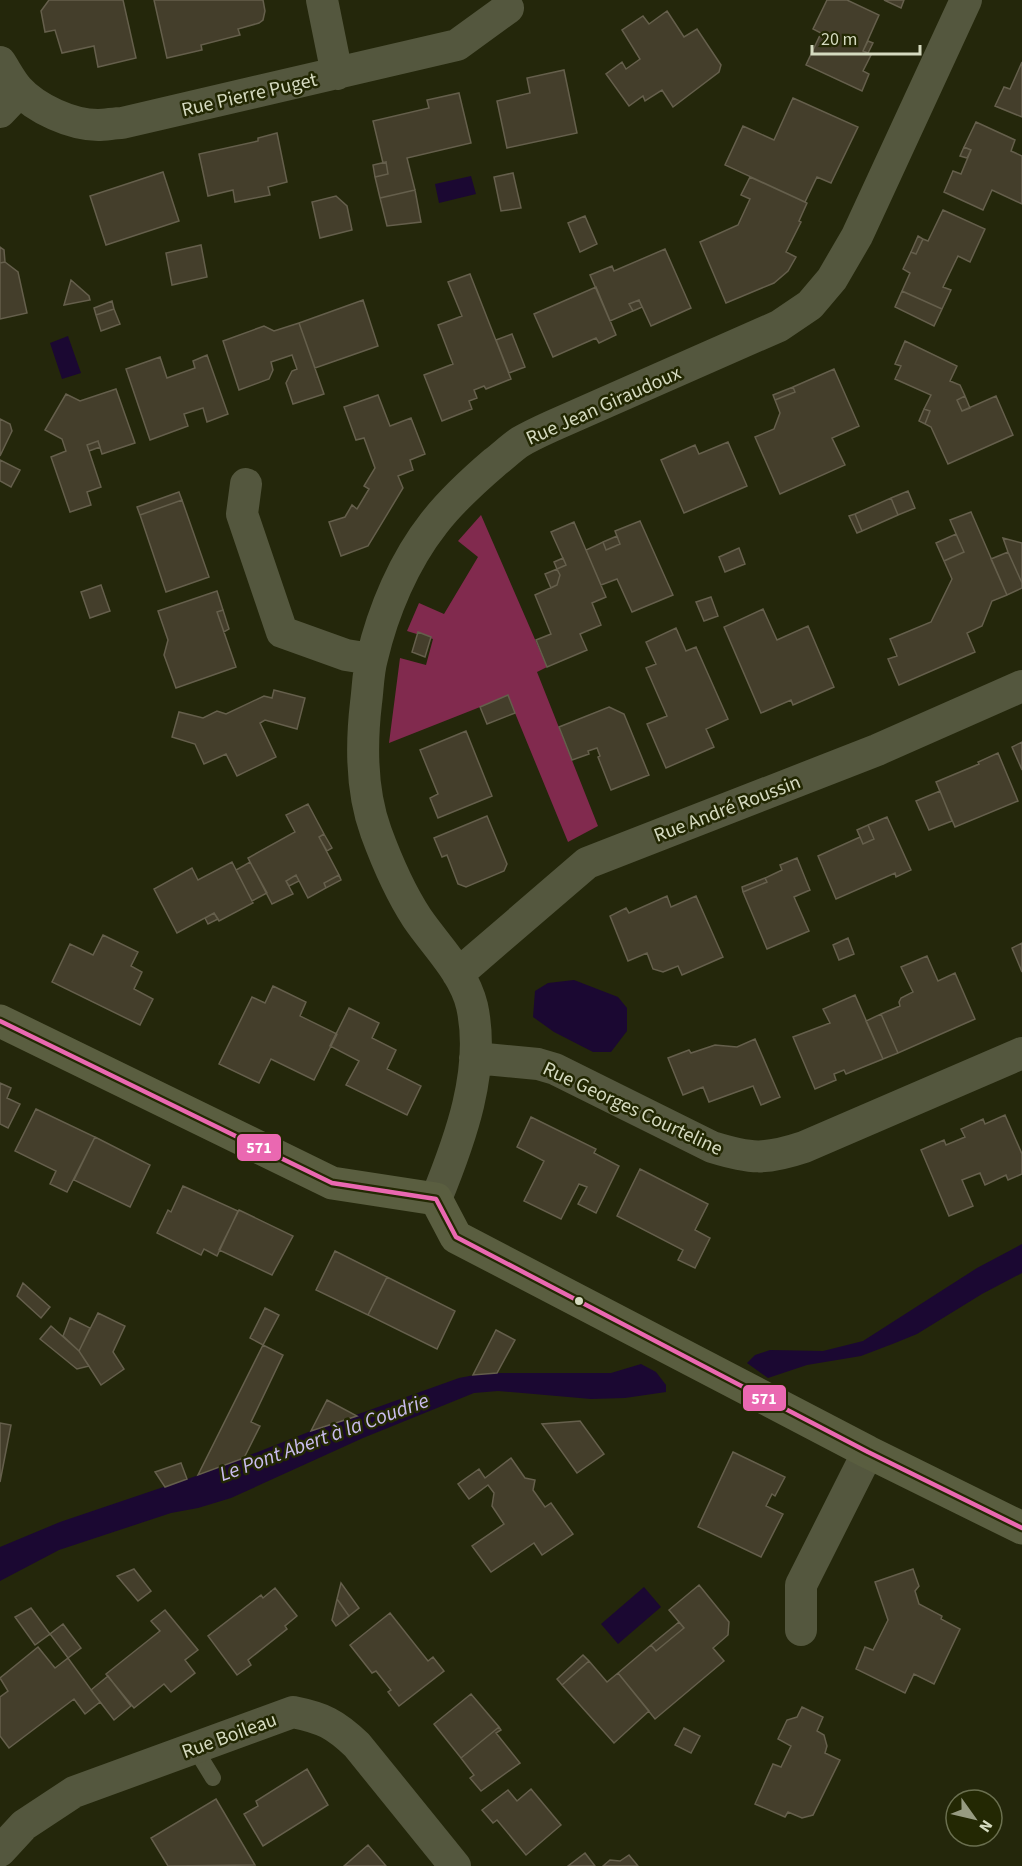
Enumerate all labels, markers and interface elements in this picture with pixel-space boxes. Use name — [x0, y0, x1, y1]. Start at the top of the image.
scale bar — [812, 18, 920, 56]
text: 20 m — [821, 27, 857, 52]
street label: Rue Pierre Puget — [179, 66, 320, 124]
street label: Rue Jean Giraudoux — [521, 359, 685, 453]
street label: Rue André Roussin — [650, 768, 805, 850]
street label: Rue Georges Courteline — [538, 1055, 727, 1163]
line badge: 571 — [236, 1133, 282, 1162]
text: 571 — [246, 1137, 272, 1159]
unlabelled marker — [573, 1295, 585, 1307]
line badge: 571 — [742, 1384, 787, 1412]
water label: Le Pont Abert à la Coudrie — [215, 1385, 433, 1489]
text: 571 — [751, 1388, 777, 1410]
street label: Rue Boileau — [178, 1706, 281, 1766]
north arrow — [944, 1788, 1004, 1848]
text: N — [974, 1815, 998, 1836]

